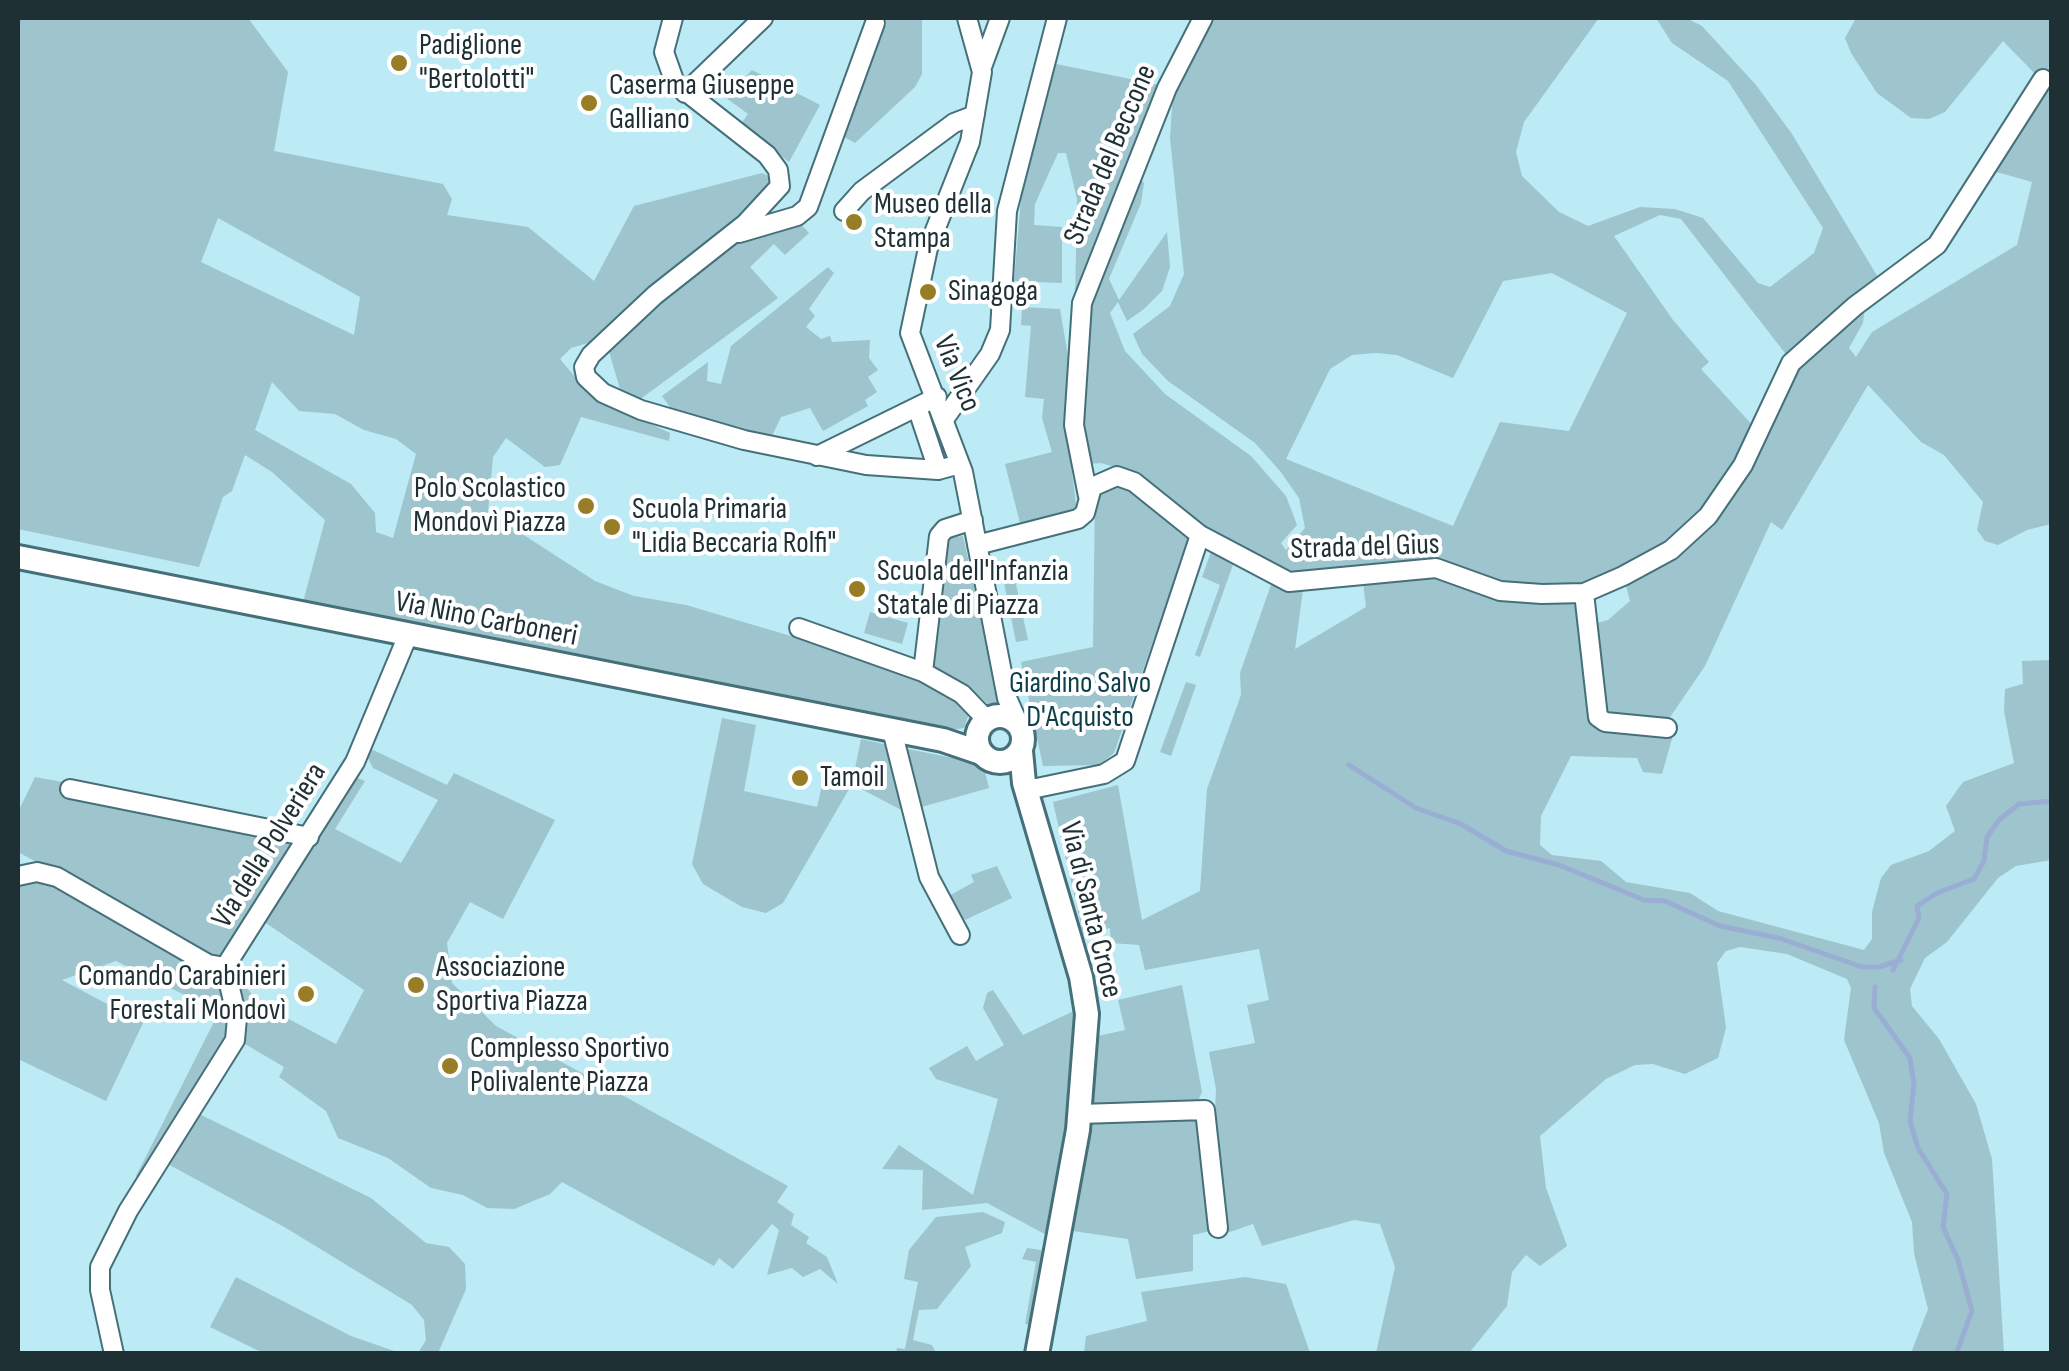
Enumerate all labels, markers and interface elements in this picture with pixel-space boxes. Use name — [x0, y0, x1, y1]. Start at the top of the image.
place label: Padiglione "Bertolotti" — [419, 28, 534, 98]
marker: Padiglione "Bertolotti" — [388, 52, 410, 74]
street label: Strada del Beccone — [1057, 60, 1165, 250]
place label: Caserma Giuseppe Galliano — [609, 68, 794, 138]
marker: Caserma Giuseppe Galliano — [578, 92, 600, 114]
place label: Museo della Stampa — [874, 187, 992, 258]
marker: Museo della Stampa — [843, 211, 865, 233]
place label: Sinagoga — [948, 274, 1038, 310]
marker: Sinagoga — [917, 281, 939, 303]
street label: Via Vico — [925, 331, 987, 417]
place label: Polo Scolastico Mondovì Piazza — [413, 471, 566, 542]
place label: Scuola Primaria "Lidia Beccaria Rolfi" — [632, 492, 836, 562]
marker: Polo Scolastico Mondovì Piazza — [575, 495, 597, 517]
marker: Scuola Primaria "Lidia Beccaria Rolfi" — [601, 516, 623, 538]
street label: Strada del Gius — [1290, 527, 1440, 569]
place label: Scuola dell'Infanzia Statale di Piazza — [877, 554, 1069, 624]
marker: Scuola dell'Infanzia Statale di Piazza — [846, 578, 868, 600]
street label: Via Nino Carboneri — [392, 585, 580, 655]
park label: Giardino Salvo D'Acquisto — [1009, 666, 1151, 736]
street label: Via della Polveriera — [205, 757, 335, 935]
place label: Tamoil — [820, 760, 885, 796]
marker: Tamoil — [789, 767, 811, 789]
street label: Via di Santa Croce — [1051, 818, 1129, 1002]
place label: Associazione Sportiva Piazza — [436, 950, 588, 1020]
place label: Comando Carabinieri Forestali Mondovì — [78, 959, 286, 1030]
marker: Associazione Sportiva Piazza — [405, 974, 427, 996]
marker: Comando Carabinieri Forestali Mondovì — [295, 983, 317, 1005]
place label: Complesso Sportivo Polivalente Piazza — [470, 1031, 670, 1102]
marker: Complesso Sportivo Polivalente Piazza — [439, 1055, 461, 1077]

